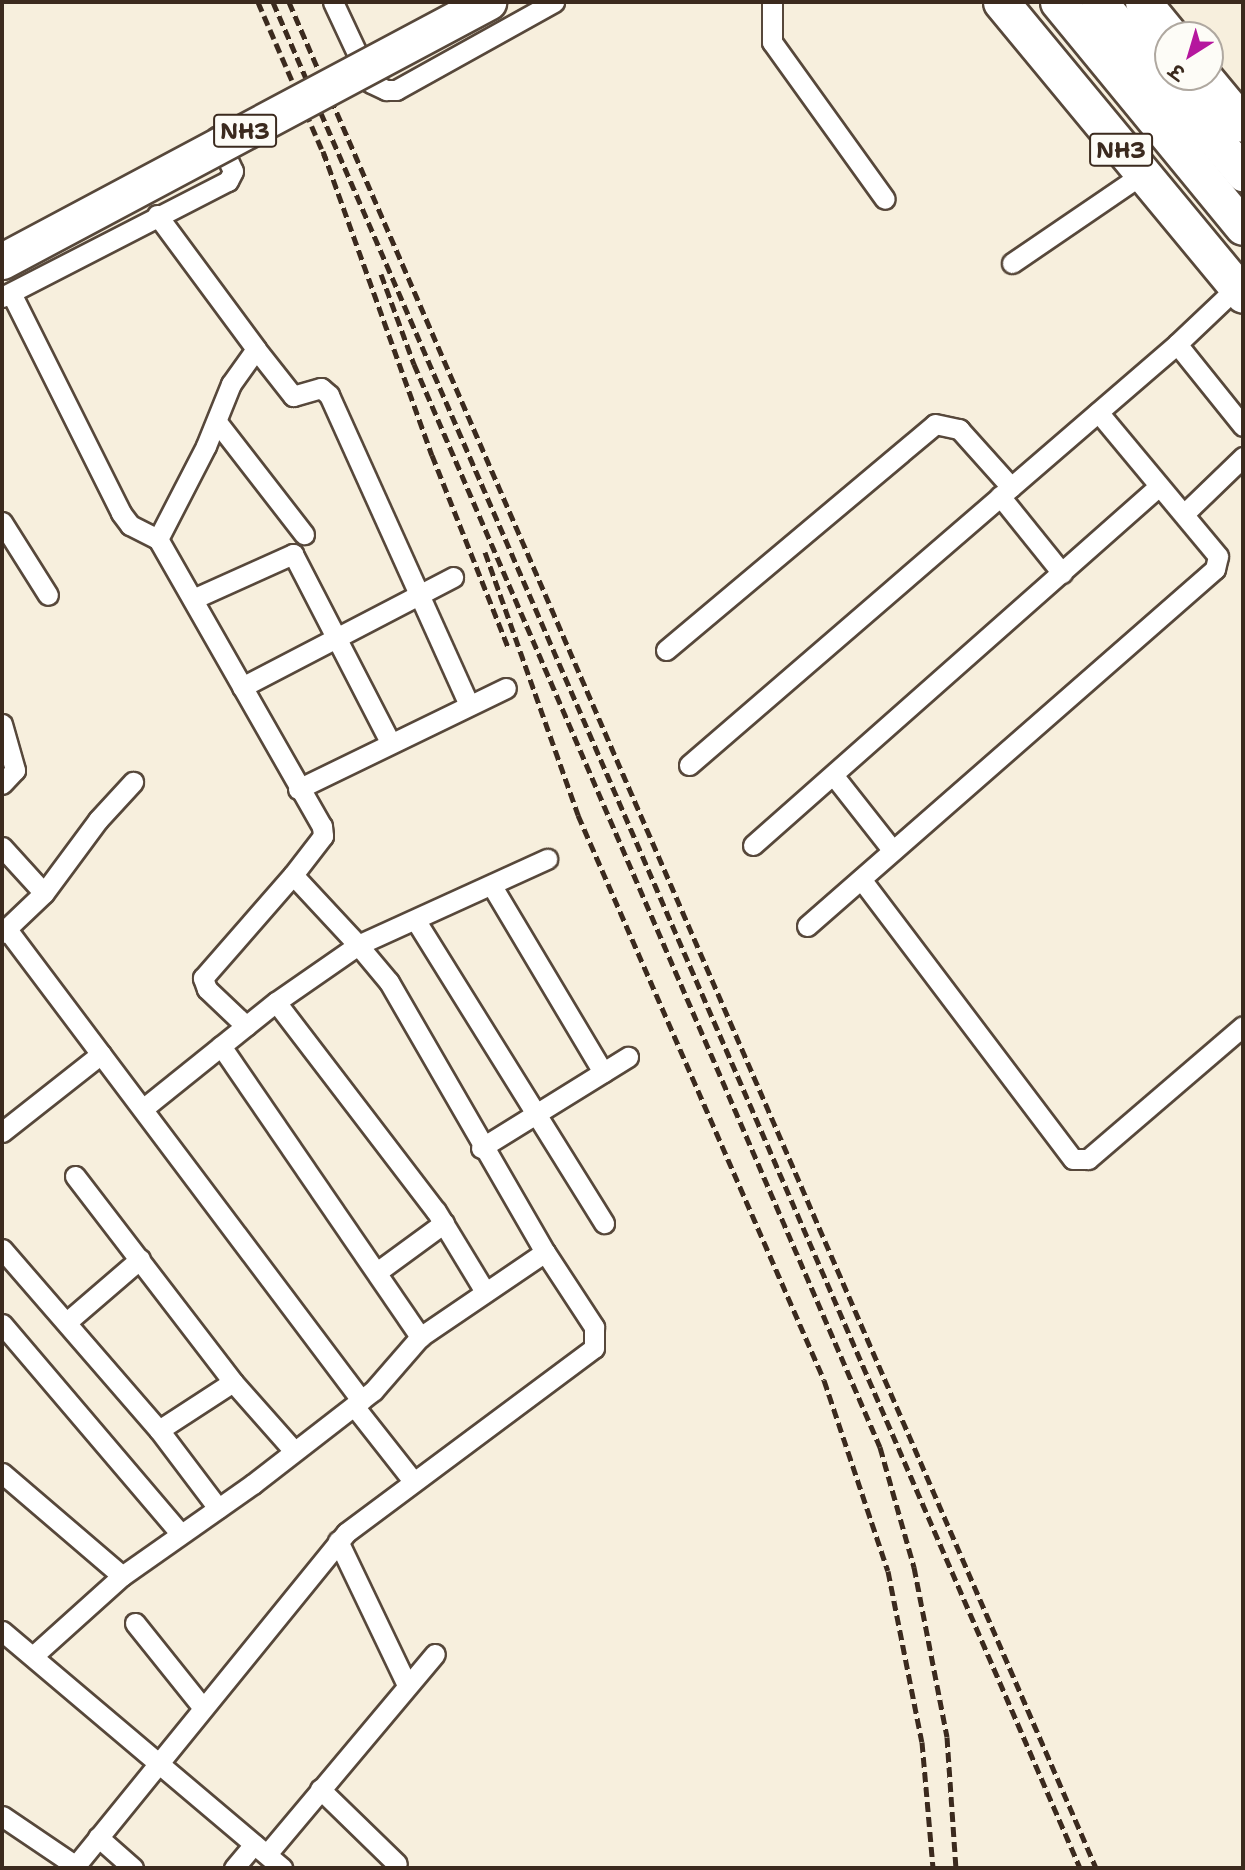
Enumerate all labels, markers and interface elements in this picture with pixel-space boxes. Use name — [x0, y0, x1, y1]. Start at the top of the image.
north arrow — [1154, 21, 1224, 91]
text: उ — [1165, 58, 1190, 85]
road number: NH3 — [212, 112, 278, 150]
road number: NH3 — [1088, 130, 1154, 169]

